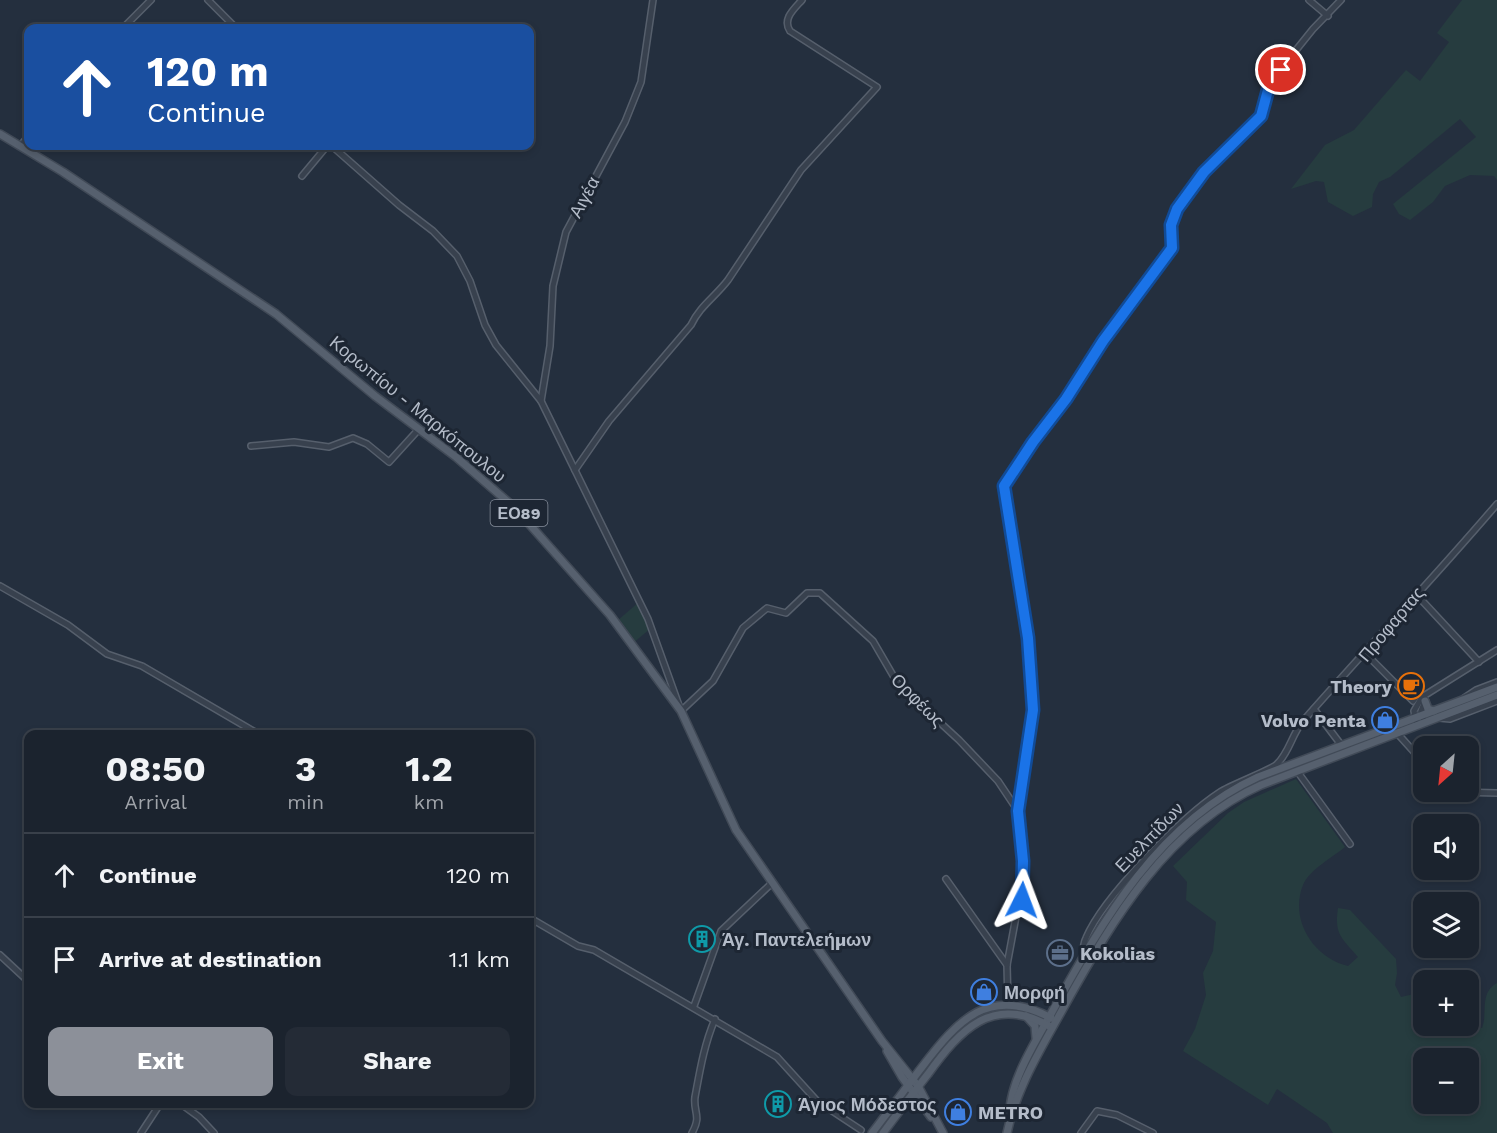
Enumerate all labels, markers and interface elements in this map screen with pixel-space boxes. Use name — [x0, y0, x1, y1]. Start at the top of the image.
pin — [1255, 44, 1306, 95]
text: 120 m — [147, 47, 269, 96]
icon: ahead — [48, 48, 126, 126]
icon: arrive — [1264, 53, 1297, 86]
text: Continue — [147, 97, 266, 129]
street label: Αιγέα — [565, 173, 603, 221]
street label: Κορωπίου - Μαρκόπουλου — [326, 331, 510, 487]
road number: ΕΟ89 — [490, 500, 548, 526]
street label: Προφαρτας — [1354, 582, 1429, 666]
street label: Ορφέως — [887, 669, 949, 731]
cafe icon: Theory — [1396, 671, 1426, 701]
place label: Theory — [1330, 676, 1393, 697]
shop icon: Volvo Penta — [1370, 705, 1400, 735]
place label: Volvo Penta — [1261, 710, 1367, 731]
north arrow — [1413, 736, 1479, 802]
map controls — [1413, 736, 1479, 1114]
text: 08:50 — [105, 748, 206, 790]
text: 3 — [295, 748, 316, 790]
text: 1.2 — [405, 748, 453, 790]
text: Arrival — [124, 790, 187, 814]
text: min — [287, 790, 324, 814]
text: km — [414, 790, 444, 814]
street label: Ευελπίδων — [1110, 798, 1188, 876]
button: sound — [1413, 814, 1479, 880]
icon: ahead — [48, 859, 81, 892]
text: Continue — [99, 863, 197, 888]
text: 120 m — [446, 863, 510, 888]
position arrow — [990, 868, 1054, 932]
button: layers — [1413, 892, 1479, 958]
building icon: Άγ. Παντελεήμων — [687, 924, 717, 954]
place label: Άγ. Παντελεήμων — [722, 929, 871, 950]
office icon: Kokolias — [1045, 938, 1075, 968]
icon: arrive — [48, 943, 81, 976]
place label: Kokolias — [1080, 943, 1156, 964]
text: Arrive at destination — [99, 947, 322, 972]
text: 1.1 km — [449, 947, 510, 972]
button: + — [1413, 970, 1479, 1036]
shop icon: Μορφή — [969, 977, 999, 1007]
place label: Μορφή — [1004, 982, 1065, 1003]
button: Exit — [48, 1027, 273, 1096]
button: Share — [285, 1027, 510, 1096]
button: − — [1413, 1048, 1479, 1114]
building icon: Άγιος Μόδεστος — [763, 1089, 793, 1119]
place label: Άγιος Μόδεστος — [798, 1094, 937, 1115]
shop icon: METRO — [943, 1097, 973, 1127]
place label: METRO — [978, 1102, 1043, 1123]

